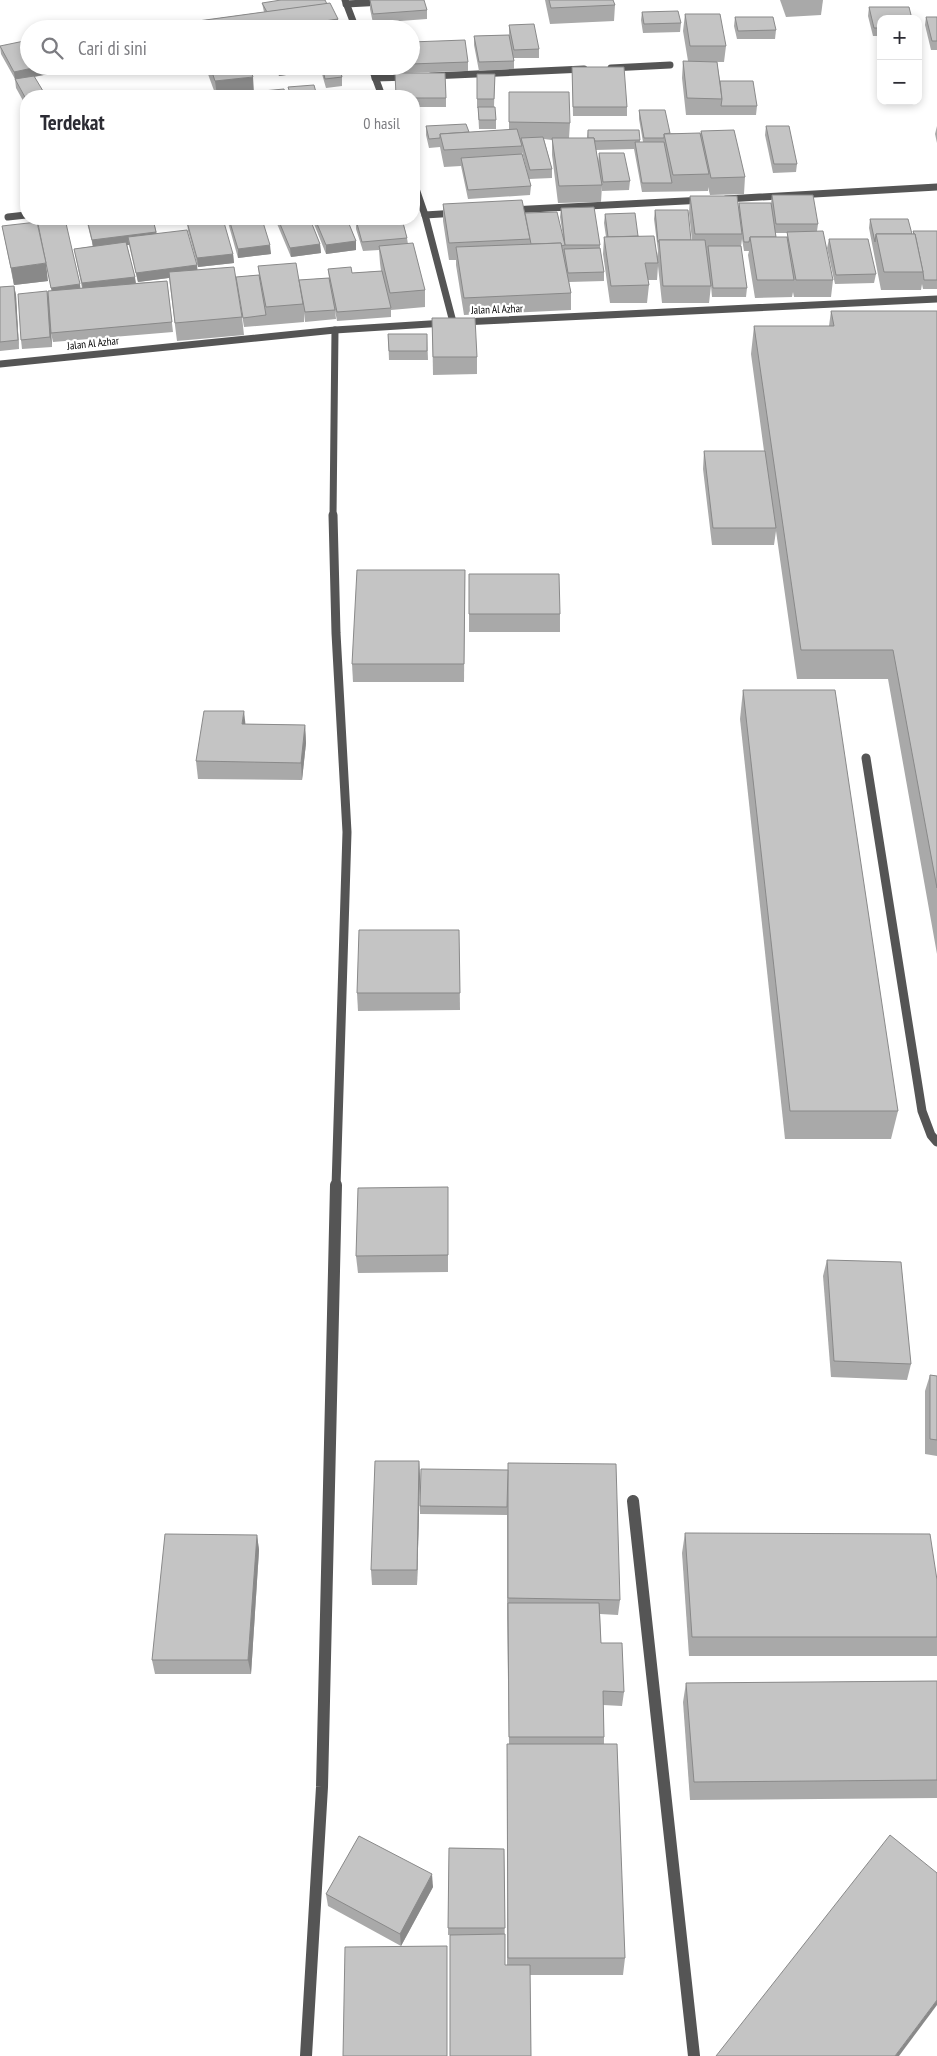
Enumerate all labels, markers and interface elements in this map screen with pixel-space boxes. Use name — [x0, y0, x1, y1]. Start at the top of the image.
map controls — [877, 15, 922, 105]
button: + — [877, 15, 922, 60]
search box — [20, 20, 420, 75]
icon: search — [38, 34, 66, 62]
text: Cari di sini — [78, 36, 147, 60]
button: − — [877, 60, 922, 105]
text: Terdekat — [40, 109, 105, 136]
text: 0 hasil — [363, 113, 400, 133]
street label: Jalan Al Azhar — [470, 301, 523, 317]
street label: Jalan Al Azhar — [65, 333, 120, 353]

